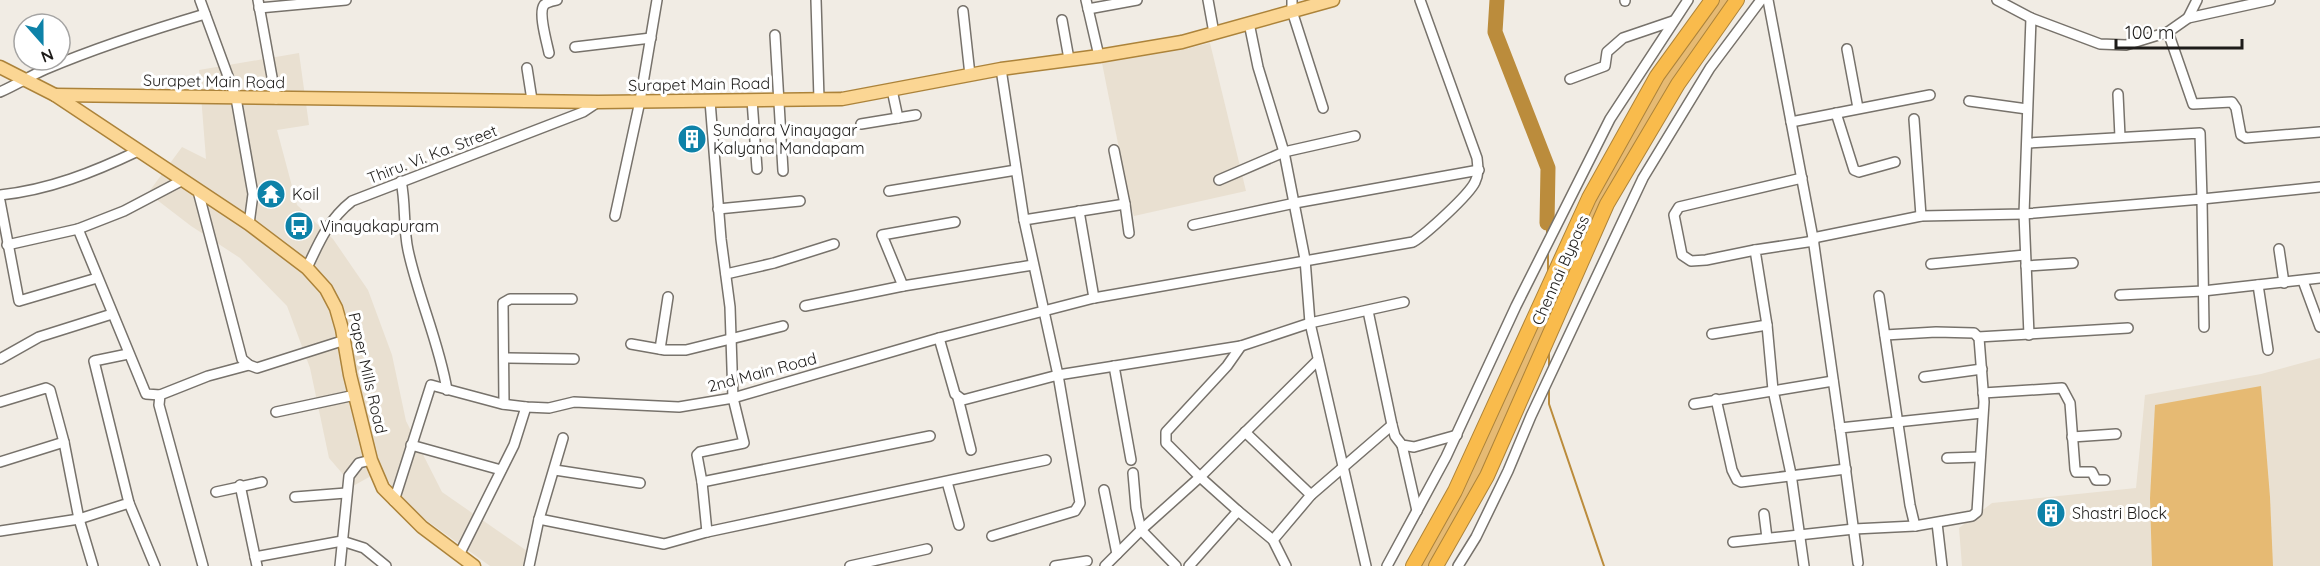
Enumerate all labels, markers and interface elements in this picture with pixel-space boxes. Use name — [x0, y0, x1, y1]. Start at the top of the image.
north arrow — [12, 12, 72, 72]
scale bar — [2116, 12, 2242, 50]
text: 100 m — [2125, 21, 2174, 44]
text: N — [38, 45, 56, 67]
street label: Surapet Main Road — [143, 70, 285, 92]
street label: Surapet Main Road — [628, 73, 770, 95]
street label: Thiru. Vi. Ka. Street — [364, 120, 500, 188]
place label: Sundara Vinayagar Kalyana Mandapam — [713, 120, 865, 158]
building icon: Sundara Vinayagar Kalyana Mandapam — [676, 123, 708, 155]
temple icon: Koil — [255, 178, 287, 210]
place label: Koil — [292, 184, 319, 204]
bus stop icon: Vinayakapuram — [283, 210, 315, 242]
street label: Chennai Bypass — [1527, 212, 1593, 328]
place label: Vinayakapuram — [320, 216, 439, 236]
street label: Paper Mills Road — [344, 310, 392, 436]
street label: 2nd Main Road — [705, 348, 819, 396]
building icon: Shastri Block — [2035, 497, 2067, 529]
place label: Shastri Block — [2072, 503, 2167, 523]

